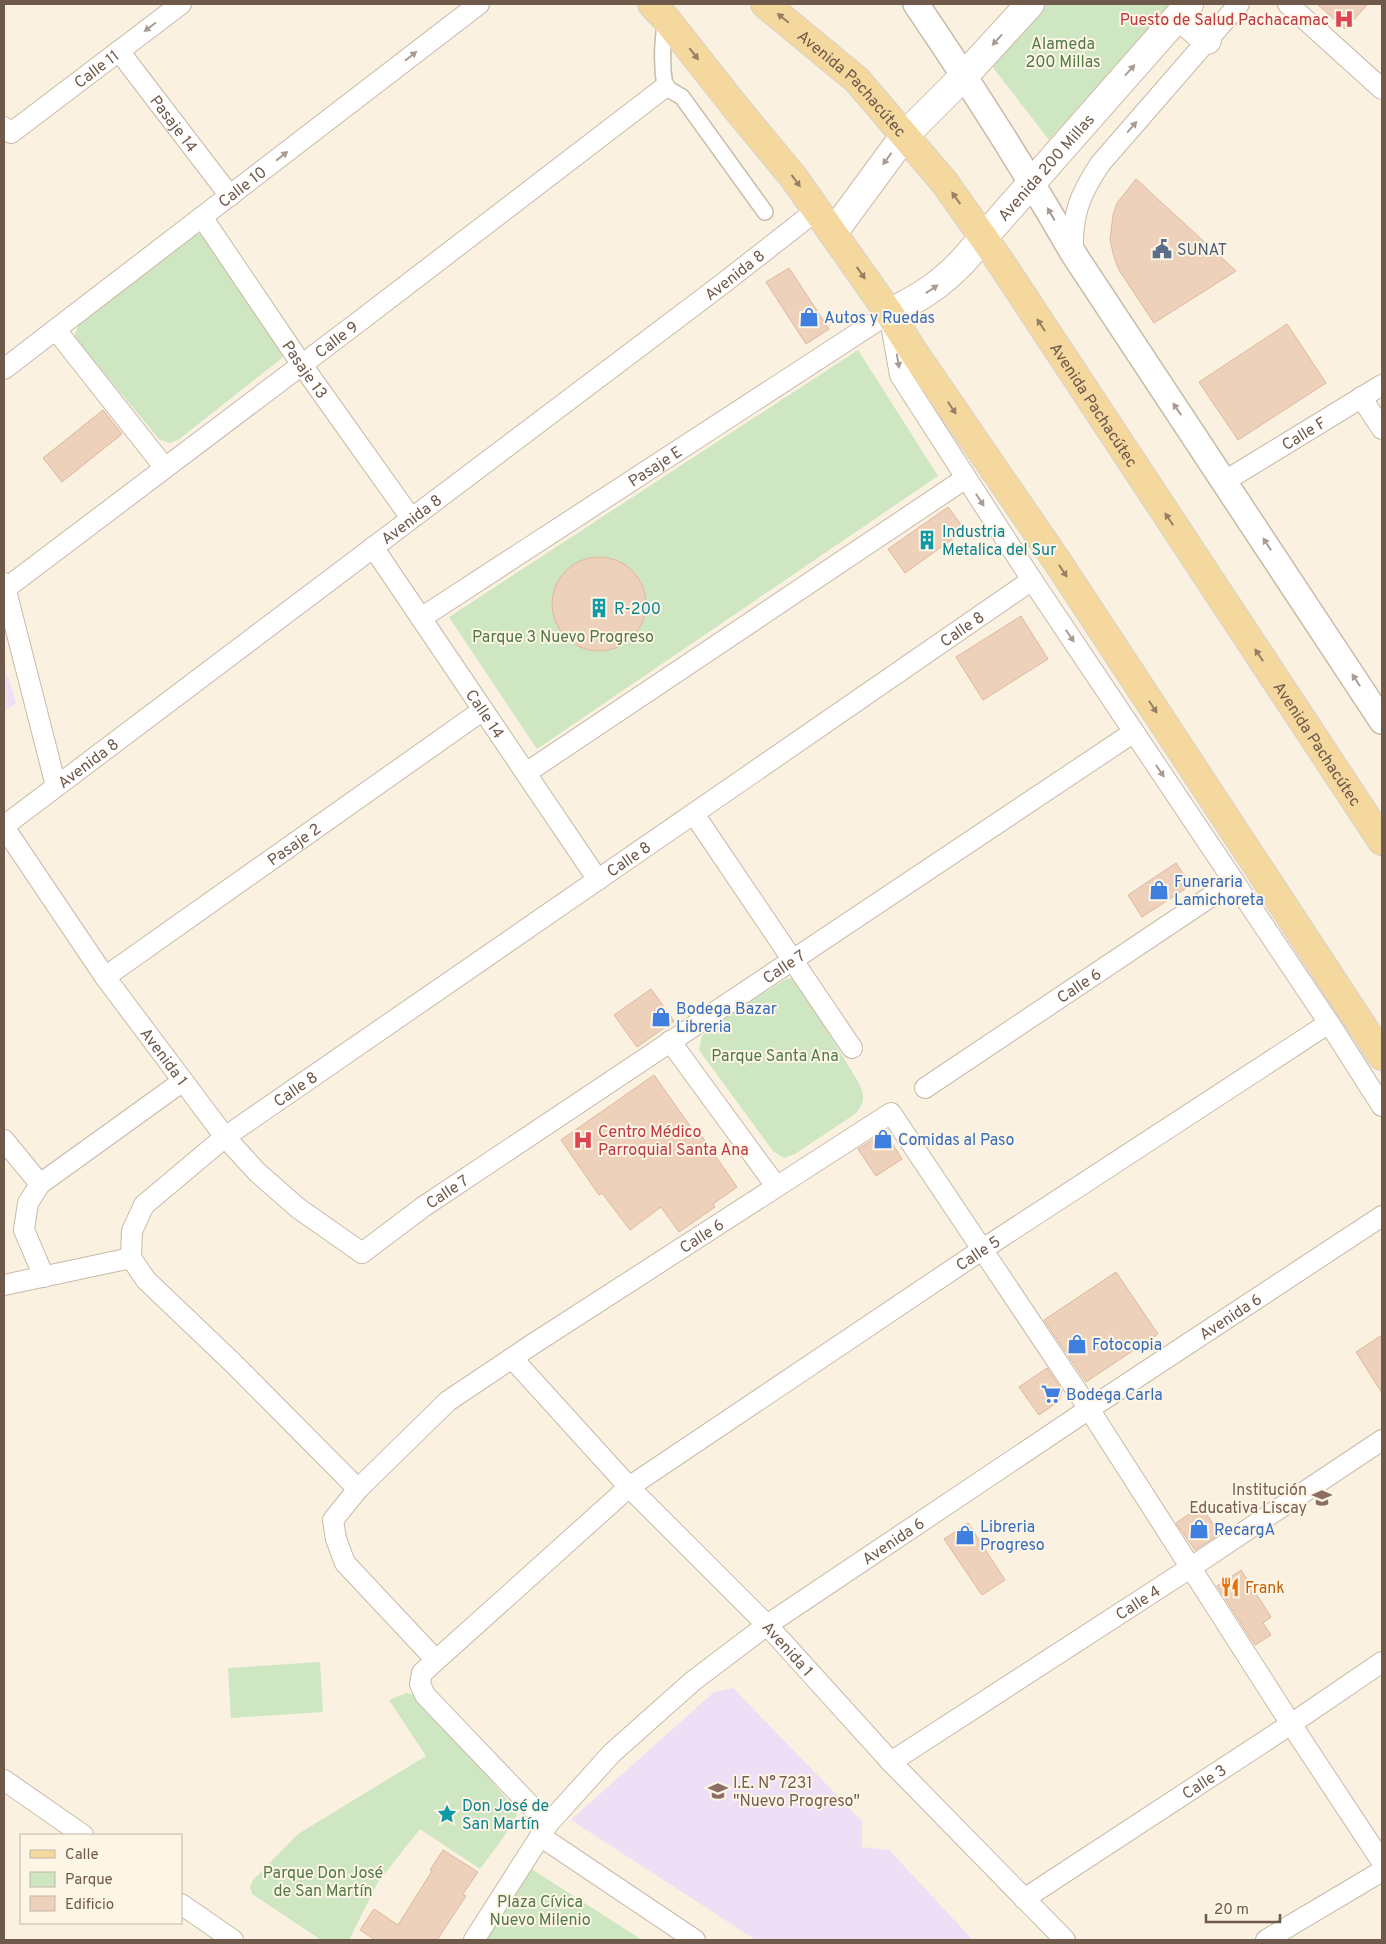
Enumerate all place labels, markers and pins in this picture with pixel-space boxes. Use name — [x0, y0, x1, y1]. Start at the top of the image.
hospital icon: Puesto de Salud Pachacamac — [1333, 8, 1355, 30]
place label: Puesto de Salud Pachacamac — [1120, 11, 1329, 31]
public building icon: SUNAT — [1151, 238, 1173, 260]
place label: SUNAT — [1177, 241, 1227, 261]
shop icon: Autos y Ruedas — [798, 306, 820, 328]
place label: Autos y Ruedas — [824, 309, 935, 329]
place label: Industria Metalica del Sur — [942, 523, 1056, 561]
building icon: Industria Metalica del Sur — [916, 529, 938, 551]
building icon: R-200 — [588, 597, 610, 619]
place label: R-200 — [614, 600, 661, 620]
place label: Funeraria Lamichoreta — [1174, 873, 1264, 911]
shop icon: Funeraria Lamichoreta — [1148, 879, 1170, 901]
place label: Bodega Bazar Libreria — [676, 1000, 777, 1038]
shop icon: Bodega Bazar Libreria — [650, 1006, 672, 1028]
place label: Centro Médico Parroquial Santa Ana — [598, 1123, 749, 1161]
shop icon: Comidas al Paso — [872, 1128, 894, 1150]
hospital icon: Centro Médico Parroquial Santa Ana — [572, 1129, 594, 1151]
place label: Comidas al Paso — [898, 1131, 1014, 1151]
shop icon: Fotocopia — [1066, 1333, 1088, 1355]
place label: Fotocopia — [1092, 1336, 1162, 1356]
supermarket icon: Bodega Carla — [1040, 1383, 1062, 1405]
place label: Bodega Carla — [1066, 1386, 1163, 1406]
place label: Institución Educativa Liscay — [1189, 1481, 1307, 1519]
school or university icon: Institución Educativa Liscay — [1311, 1487, 1333, 1509]
place label: Libreria Progreso — [980, 1518, 1045, 1556]
shop icon: RecargA — [1188, 1518, 1210, 1540]
place label: RecargA — [1214, 1521, 1275, 1541]
shop icon: Libreria Progreso — [954, 1524, 976, 1546]
restaurant icon: Frank — [1219, 1576, 1241, 1598]
place label: Frank — [1245, 1579, 1285, 1599]
place label: I.E. N° 7231 "Nuevo Progreso" — [733, 1774, 860, 1812]
school or university icon: I.E. N° 7231 "Nuevo Progreso" — [707, 1780, 729, 1802]
place label: Don José de San Martín — [462, 1797, 549, 1835]
place icon: Don José de San Martín — [436, 1803, 458, 1825]

